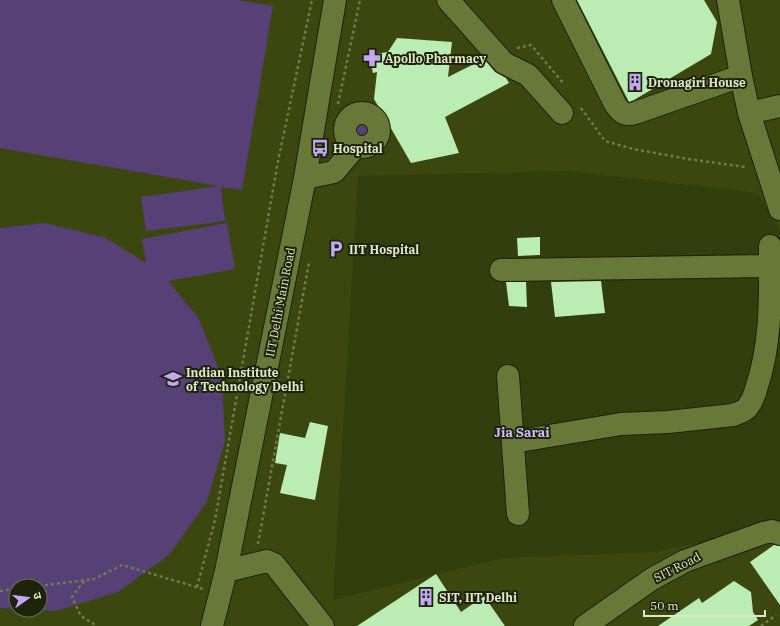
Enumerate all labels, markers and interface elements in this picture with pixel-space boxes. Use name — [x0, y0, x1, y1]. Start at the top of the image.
pharmacy icon: Apollo Pharmacy — [362, 48, 382, 68]
place label: Apollo Pharmacy — [385, 51, 486, 66]
building icon: Dronagiri House — [625, 72, 645, 92]
place label: Dronagiri House — [648, 75, 746, 90]
bus stop icon: Hospital — [310, 138, 330, 158]
place label: Hospital — [333, 141, 383, 156]
parking icon: IIT Hospital — [326, 239, 346, 259]
place label: IIT Hospital — [349, 242, 419, 257]
street label: IIT Delhi Main Road — [262, 246, 298, 358]
place label: Indian Institute of Technology Delhi — [186, 365, 304, 394]
school or university icon: Indian Institute of Technology Delhi — [163, 369, 183, 389]
district label: Jia Sarai — [494, 424, 550, 441]
street label: SIT Road — [651, 549, 703, 585]
north arrow — [8, 578, 48, 618]
building icon: SIT, IIT Delhi — [416, 587, 436, 607]
place label: SIT, IIT Delhi — [439, 590, 517, 605]
text: उ — [30, 591, 45, 601]
scale bar — [644, 592, 765, 618]
text: 50 m — [650, 598, 679, 613]

